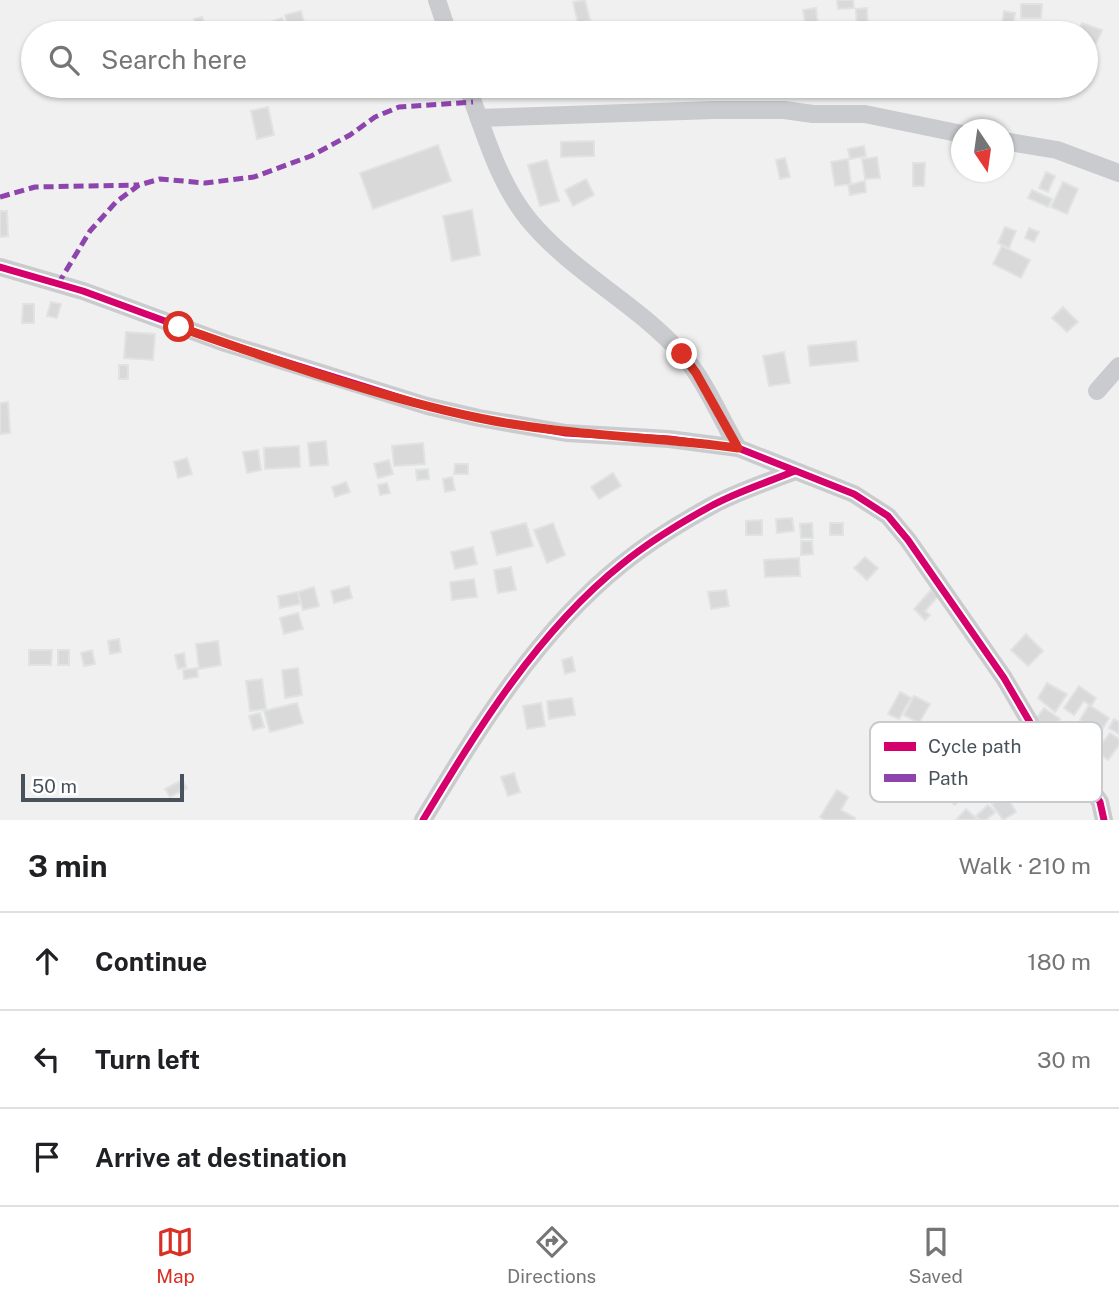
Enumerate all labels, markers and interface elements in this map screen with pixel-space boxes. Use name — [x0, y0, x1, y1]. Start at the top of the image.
search box — [21, 21, 1098, 98]
icon: search — [45, 41, 83, 79]
text: Search here — [101, 44, 247, 75]
north arrow — [951, 119, 1014, 182]
route start — [163, 311, 194, 342]
route end — [666, 338, 697, 369]
legend — [870, 722, 1102, 802]
text: Cycle path — [928, 735, 1021, 757]
text: Path — [928, 767, 968, 789]
scale bar — [21, 771, 184, 803]
text: 50 m — [32, 775, 77, 797]
text: 3 min — [28, 848, 107, 884]
text: Walk · 210 m — [959, 852, 1091, 879]
icon: ahead — [28, 942, 66, 980]
text: Continue — [95, 946, 207, 977]
text: 180 m — [1027, 948, 1091, 975]
icon: left — [28, 1040, 66, 1078]
text: Turn left — [95, 1044, 200, 1075]
text: 30 m — [1037, 1046, 1091, 1073]
icon: arrive — [28, 1138, 66, 1176]
text: Arrive at destination — [95, 1142, 347, 1173]
tab: Map — [156, 1223, 195, 1287]
tab: Directions — [507, 1223, 596, 1287]
tab: Saved — [909, 1223, 963, 1287]

